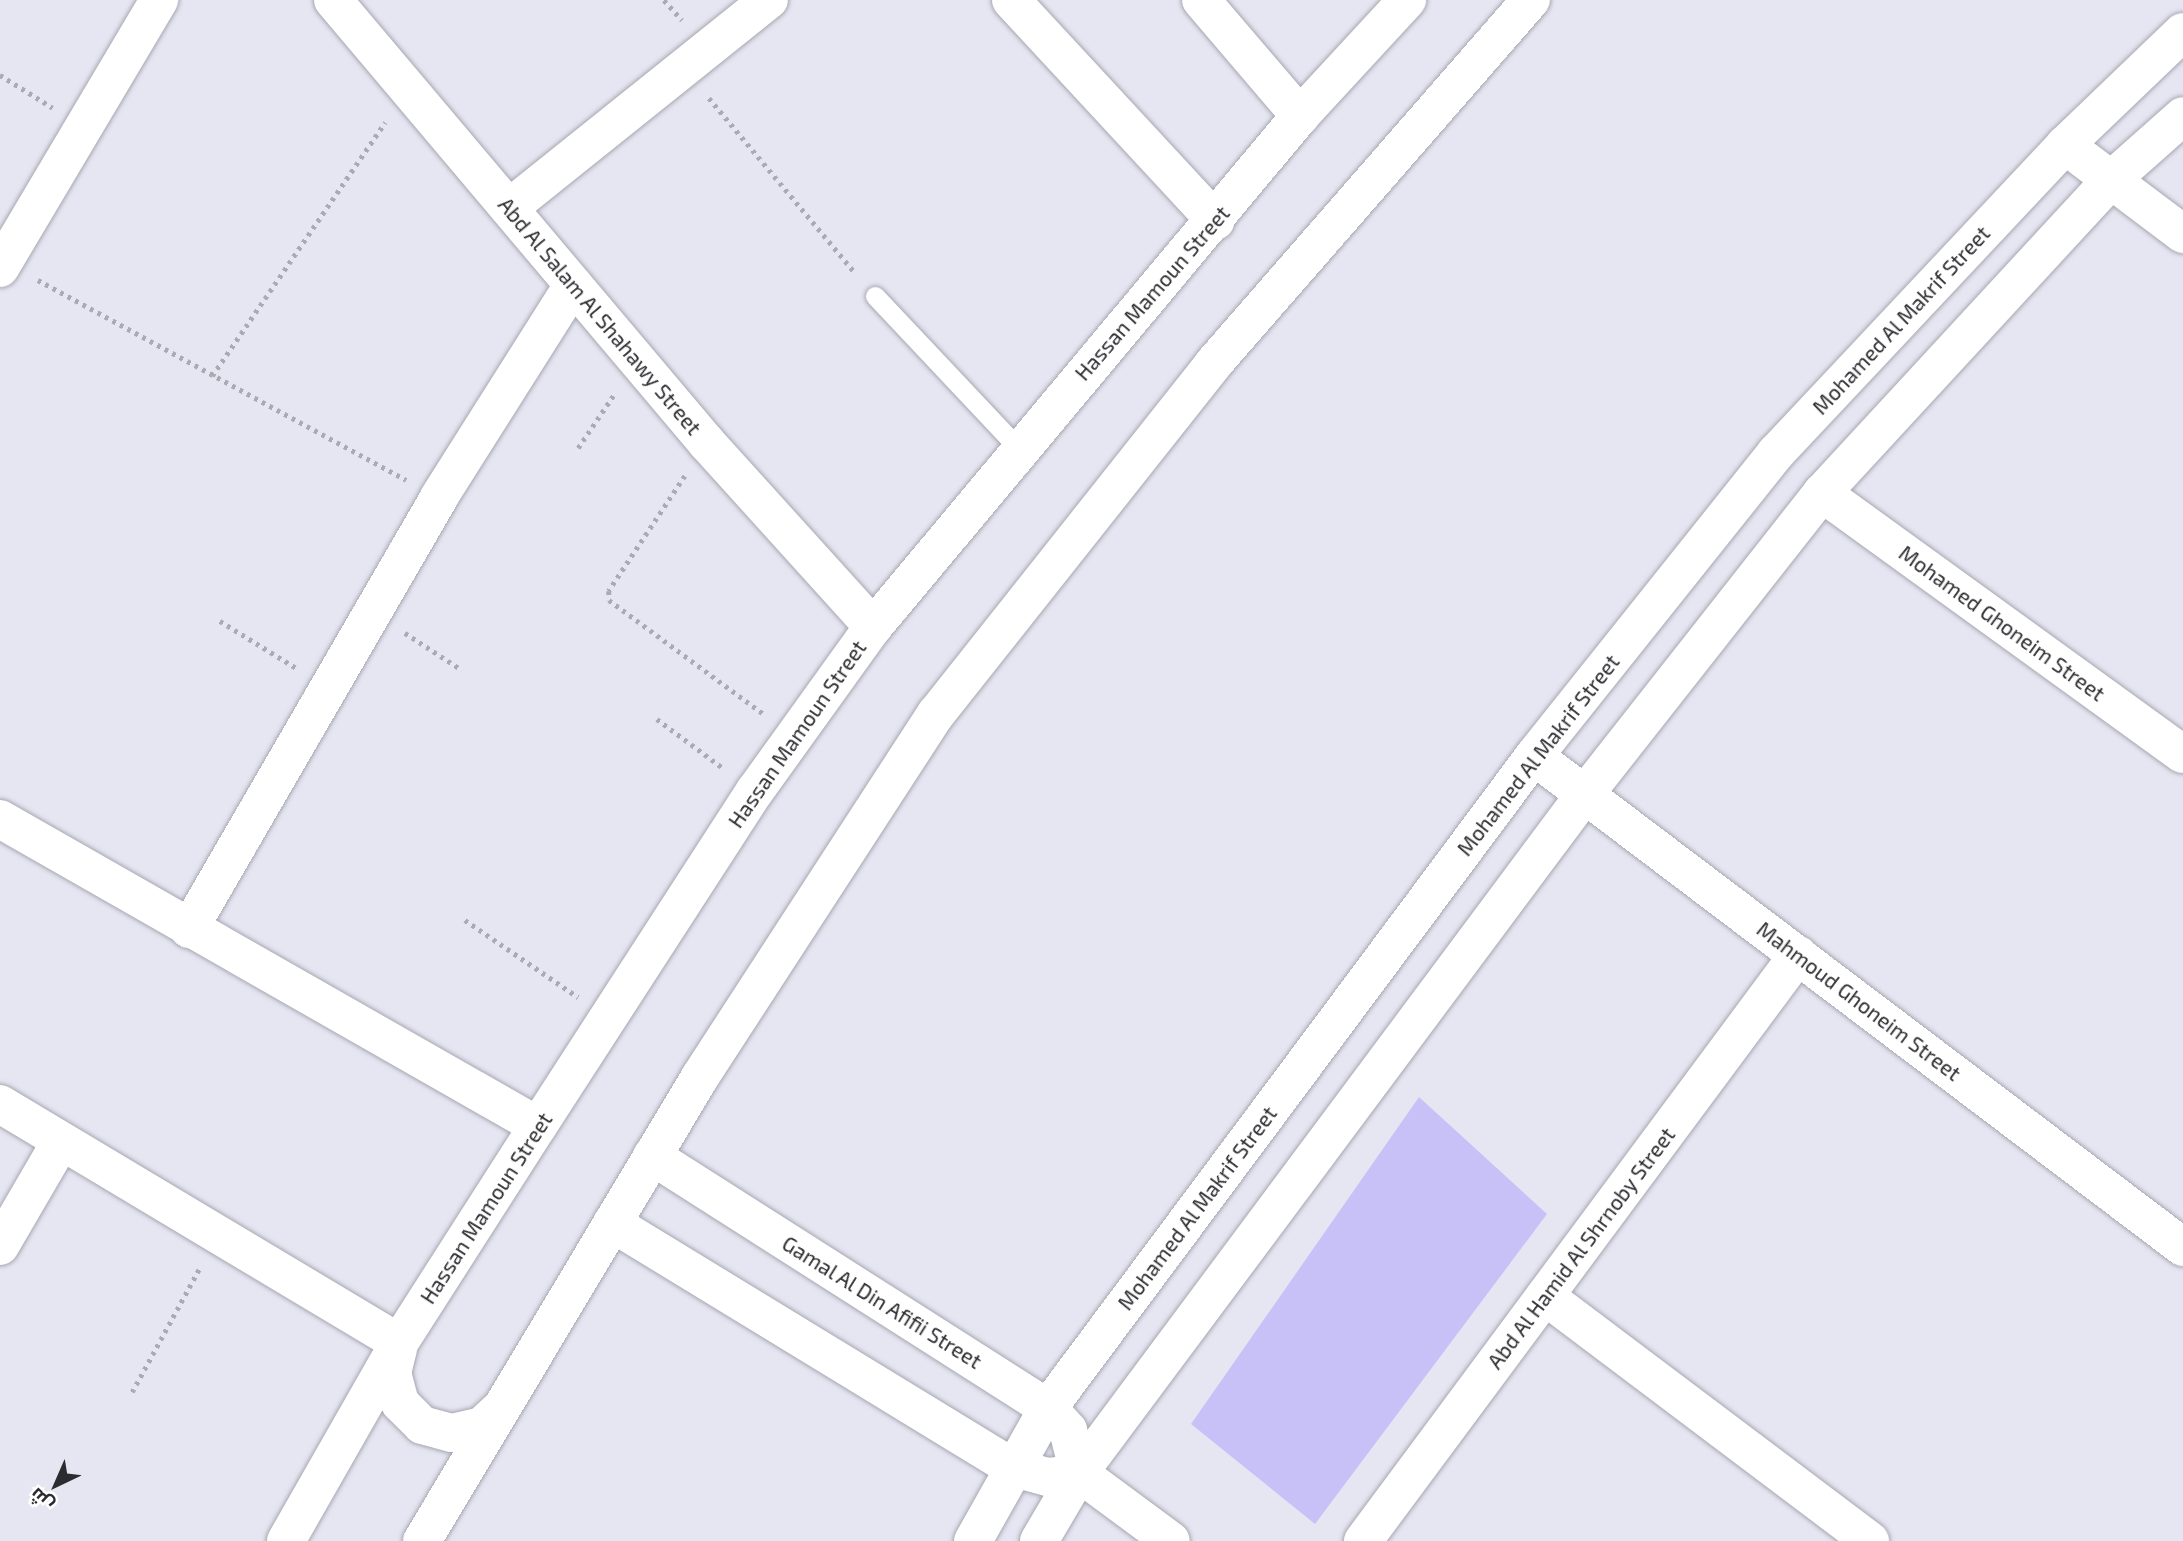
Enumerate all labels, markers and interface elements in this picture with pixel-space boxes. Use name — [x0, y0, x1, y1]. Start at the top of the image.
street label: Abd Al Salam Al Shahawy Street — [492, 191, 708, 441]
street label: Hassan Mamoun Street — [1069, 201, 1235, 385]
street label: Mohamed Al Makrif Street — [1807, 220, 1995, 420]
street label: Mohamed Ghoneim Street — [1894, 540, 2110, 706]
street label: Hassan Mamoun Street — [723, 636, 871, 832]
street label: Mohamed Al Makrif Street — [1451, 649, 1625, 861]
street label: Mahmoud Ghoneim Street — [1752, 916, 1966, 1086]
street label: Mohamed Al Makrif Street — [1112, 1101, 1282, 1315]
street label: Hassan Mamoun Street — [415, 1108, 557, 1308]
street label: Abd Al Hamid Al Shrnoby Street — [1481, 1121, 1681, 1375]
street label: Gamal Al Din Afifii Street — [777, 1230, 987, 1374]
north arrow — [21, 1450, 91, 1520]
text: ش — [24, 1484, 58, 1517]

